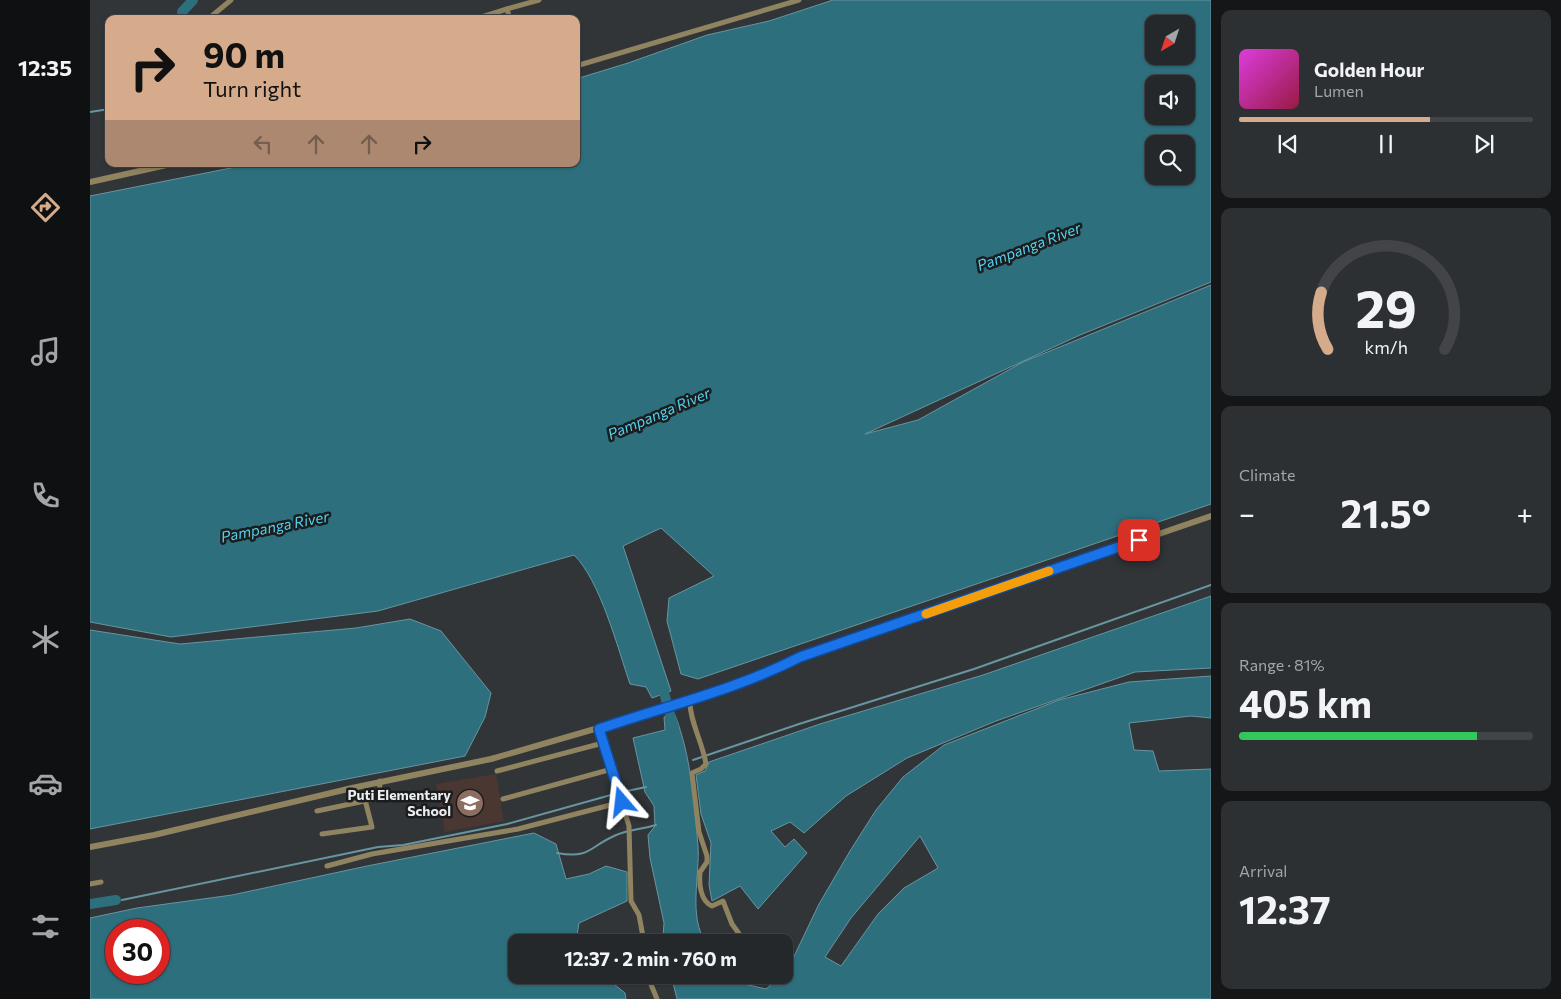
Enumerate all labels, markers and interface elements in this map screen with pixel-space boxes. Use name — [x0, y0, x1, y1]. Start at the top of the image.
north arrow — [1145, 15, 1195, 65]
map controls — [1145, 15, 1195, 185]
text: 90 m — [203, 32, 285, 75]
icon: right — [120, 35, 185, 100]
text: 12:35 — [18, 54, 72, 81]
text: Golden Hour — [1314, 58, 1424, 81]
text: Turn right — [203, 75, 301, 102]
button: sound — [1145, 75, 1195, 125]
text: Lumen — [1314, 81, 1364, 100]
icon: left — [249, 130, 277, 158]
icon: ahead — [302, 130, 330, 158]
icon: ahead — [355, 130, 383, 158]
icon: right — [408, 130, 436, 158]
icon: previous — [1274, 130, 1302, 158]
icon: pause — [1372, 130, 1400, 158]
icon: next — [1470, 130, 1498, 158]
button: search — [1145, 135, 1195, 185]
icon: directions — [28, 190, 63, 225]
water label: Pampanga River — [974, 218, 1084, 274]
text: 29 — [1355, 275, 1417, 339]
icon: music — [28, 334, 63, 369]
text: km/h — [1364, 336, 1408, 358]
water label: Pampanga River — [605, 383, 714, 443]
text: Climate — [1239, 465, 1295, 484]
icon: phone — [28, 478, 63, 513]
text: 21.5° — [1341, 489, 1431, 536]
text: − — [1239, 496, 1255, 530]
text: + — [1517, 496, 1533, 530]
water label: Pampanga River — [219, 507, 331, 545]
pin — [1118, 519, 1160, 561]
icon: arrive — [1125, 526, 1153, 554]
icon: climate — [28, 622, 63, 657]
text: Range · 81% — [1239, 655, 1325, 674]
text: 405 km — [1239, 679, 1372, 726]
icon: car — [28, 766, 63, 801]
position arrow — [595, 775, 647, 827]
place label: Puti Elementary School — [347, 786, 451, 819]
school or university icon: Puti Elementary School — [455, 788, 485, 818]
text: Arrival — [1239, 861, 1287, 880]
text: 12:37 — [1239, 885, 1331, 932]
icon: filters — [28, 909, 63, 944]
speed limit sign: 30 — [105, 919, 170, 984]
text: 12:37 · 2 min · 760 m — [564, 947, 737, 970]

